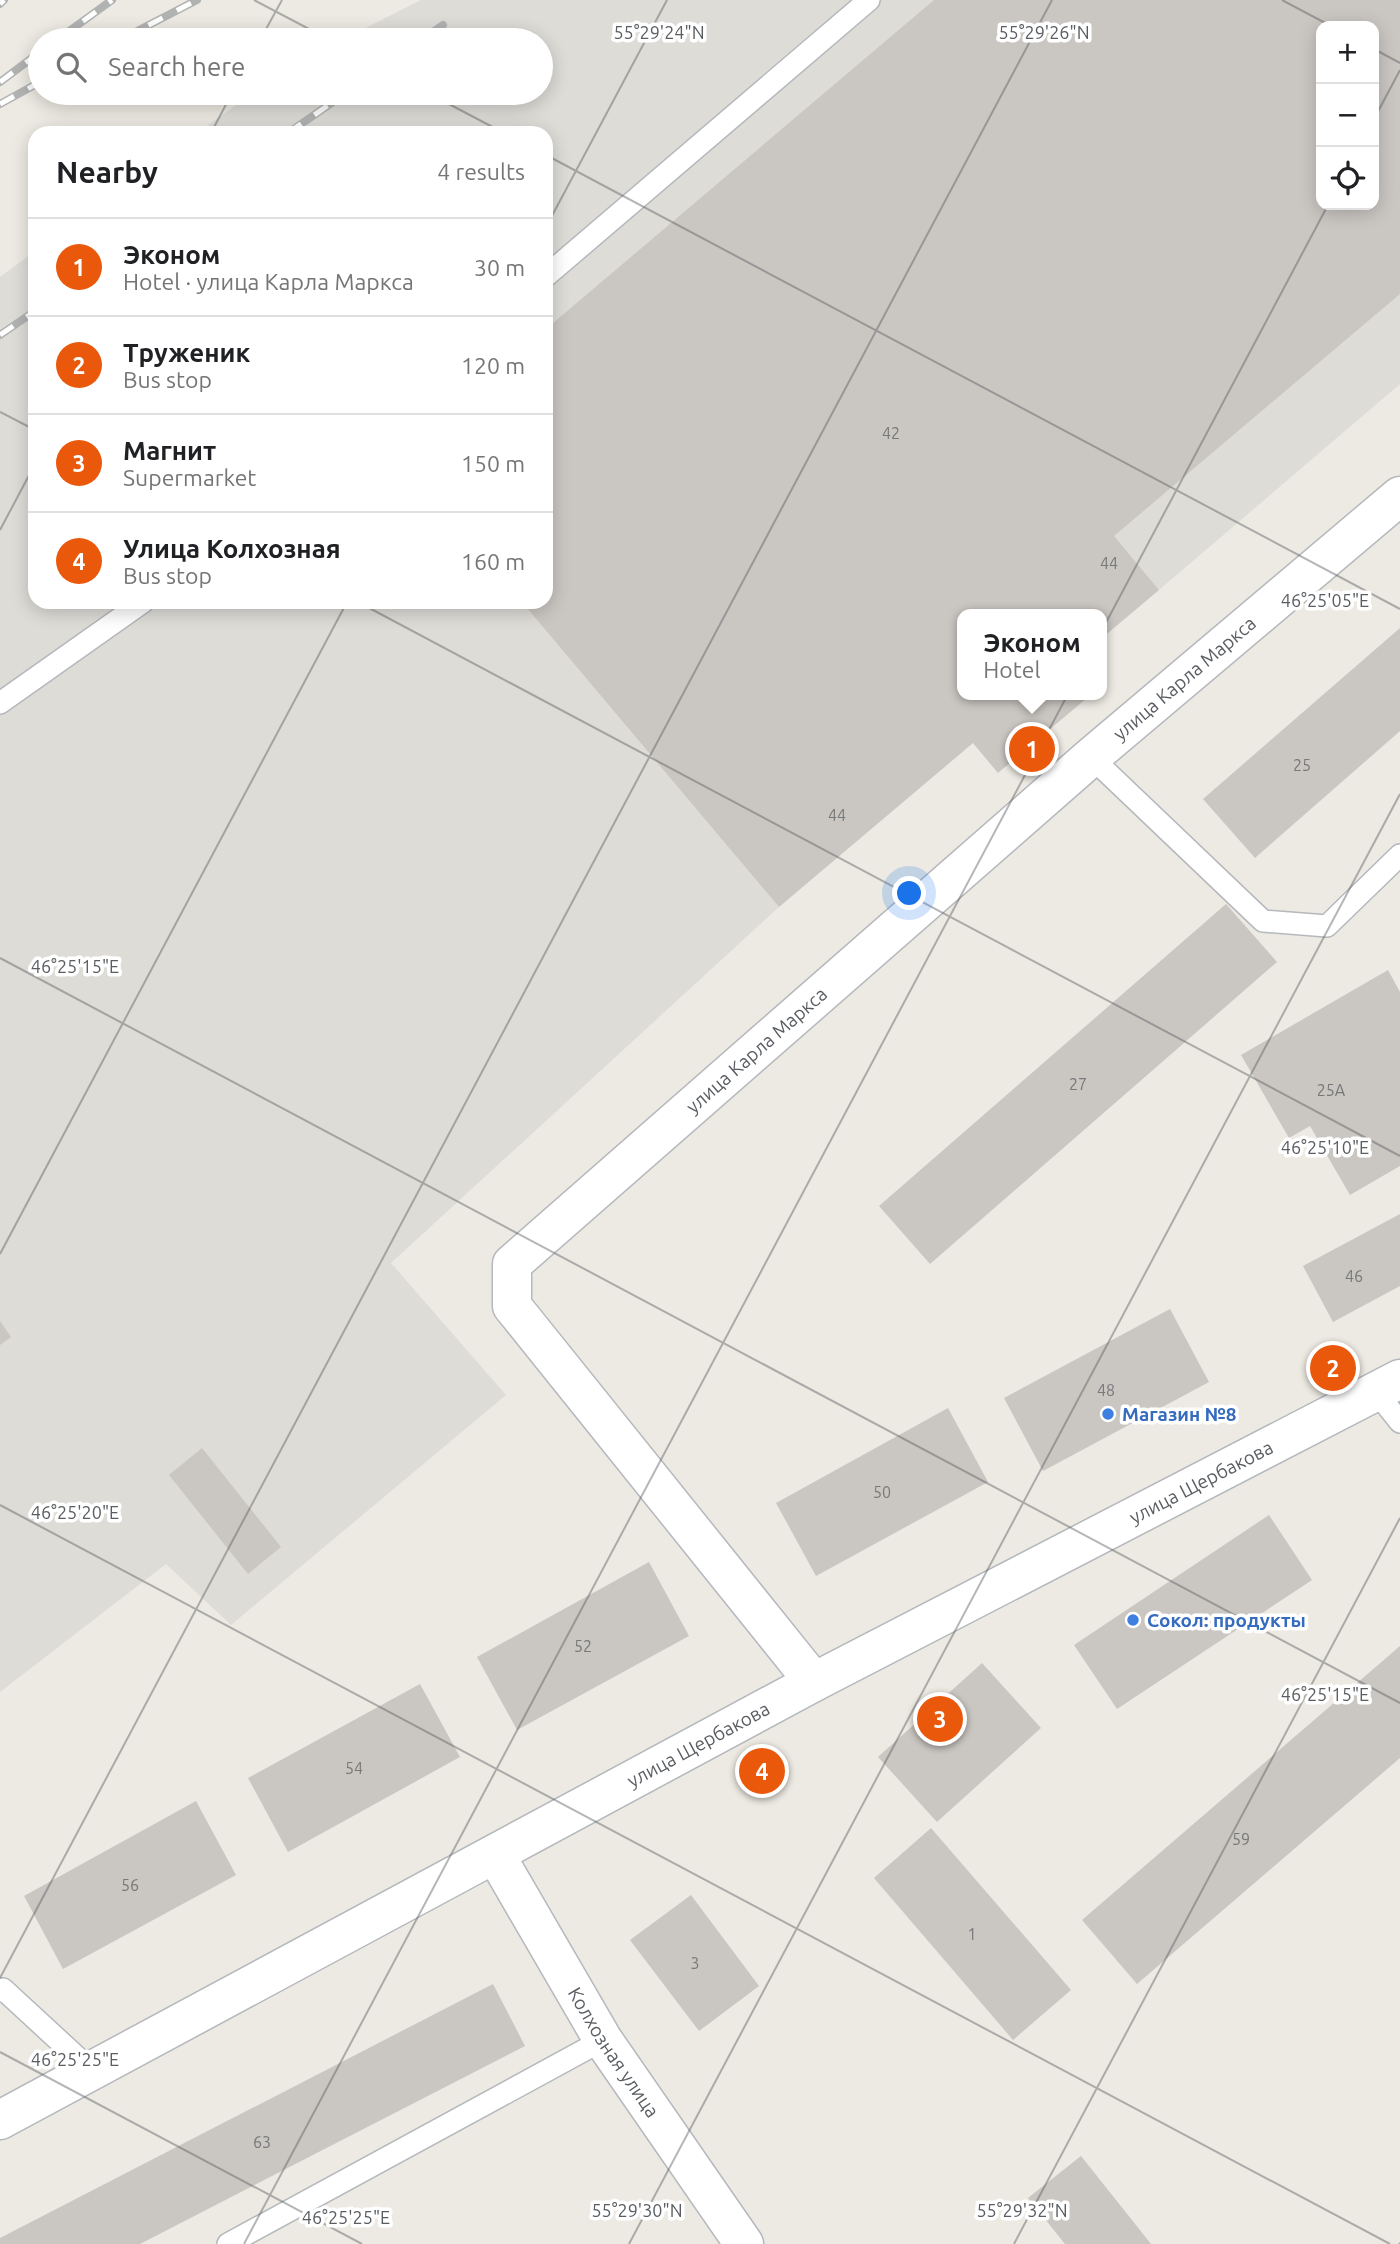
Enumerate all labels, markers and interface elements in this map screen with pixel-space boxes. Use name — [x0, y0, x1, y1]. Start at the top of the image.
map controls — [1316, 21, 1379, 210]
button: + — [1316, 21, 1379, 84]
text: 55°29'24"N — [613, 22, 705, 42]
text: 55°29'26"N — [998, 22, 1090, 42]
search box — [28, 28, 553, 105]
icon: search — [52, 48, 90, 86]
text: Search here — [108, 52, 245, 81]
button: − — [1316, 84, 1379, 147]
button: locate — [1316, 147, 1379, 210]
text: Nearby — [56, 155, 158, 189]
text: 4 results — [437, 159, 525, 184]
text: Эконом — [123, 240, 220, 269]
text: 1 — [73, 255, 85, 280]
text: 30 m — [474, 255, 525, 280]
text: Hotel · улица Карла Маркса — [123, 269, 414, 294]
text: Труженик — [123, 338, 250, 367]
text: 2 — [73, 353, 85, 378]
text: 120 m — [461, 353, 525, 378]
text: Bus stop — [123, 367, 212, 392]
house number: 42 — [882, 424, 900, 442]
text: Магнит — [123, 436, 216, 465]
text: 3 — [73, 451, 85, 476]
text: 150 m — [461, 451, 525, 476]
text: Supermarket — [123, 465, 256, 490]
text: Улица Колхозная — [123, 534, 341, 563]
text: 4 — [73, 549, 85, 574]
text: 160 m — [461, 549, 525, 574]
house number: 44 — [1100, 554, 1118, 572]
text: Bus stop — [123, 563, 212, 588]
text: 46°25'05"E — [1281, 590, 1369, 610]
popup — [957, 609, 1107, 700]
street label: улица Карла Маркса — [1109, 612, 1260, 745]
text: Эконом — [983, 628, 1081, 657]
text: Hotel — [983, 657, 1040, 682]
pin: 1 — [1009, 723, 1055, 775]
house number: 25 — [1293, 756, 1311, 774]
house number: 44 — [828, 806, 846, 824]
your location — [892, 876, 926, 910]
text: 46°25'15"E — [31, 956, 119, 976]
street label: улица Карла Маркса — [681, 983, 831, 1118]
house number: 27 — [1069, 1075, 1087, 1093]
house number: 25А — [1317, 1081, 1346, 1099]
text: 46°25'10"E — [1281, 1137, 1369, 1157]
house number: 46 — [1345, 1267, 1363, 1285]
pin: 2 — [1310, 1342, 1356, 1394]
house number: 48 — [1097, 1381, 1115, 1399]
place label: Магазин №8 — [1122, 1403, 1237, 1425]
marker: Магазин №8 — [1100, 1406, 1116, 1422]
street label: улица Щербакова — [1126, 1436, 1276, 1528]
house number: 50 — [873, 1483, 891, 1501]
text: 46°25'20"E — [31, 1502, 119, 1522]
place label: Сокол: продукты — [1147, 1609, 1306, 1631]
marker: Сокол: продукты — [1125, 1612, 1141, 1628]
house number: 52 — [574, 1637, 592, 1655]
text: 46°25'15"E — [1281, 1684, 1369, 1704]
pin: 3 — [917, 1693, 963, 1745]
street label: улица Щербакова — [623, 1697, 773, 1791]
pin: 4 — [739, 1745, 785, 1797]
house number: 54 — [345, 1759, 363, 1777]
house number: 59 — [1232, 1830, 1250, 1848]
house number: 56 — [121, 1876, 139, 1894]
house number: 1 — [967, 1925, 977, 1943]
house number: 3 — [690, 1954, 700, 1972]
street label: Колхозная улица — [564, 1983, 664, 2121]
text: 46°25'25"E — [31, 2049, 119, 2069]
house number: 63 — [253, 2133, 271, 2151]
text: 55°29'30"N — [591, 2200, 683, 2220]
text: 55°29'32"N — [976, 2200, 1068, 2220]
text: 46°25'25"E — [302, 2207, 390, 2227]

